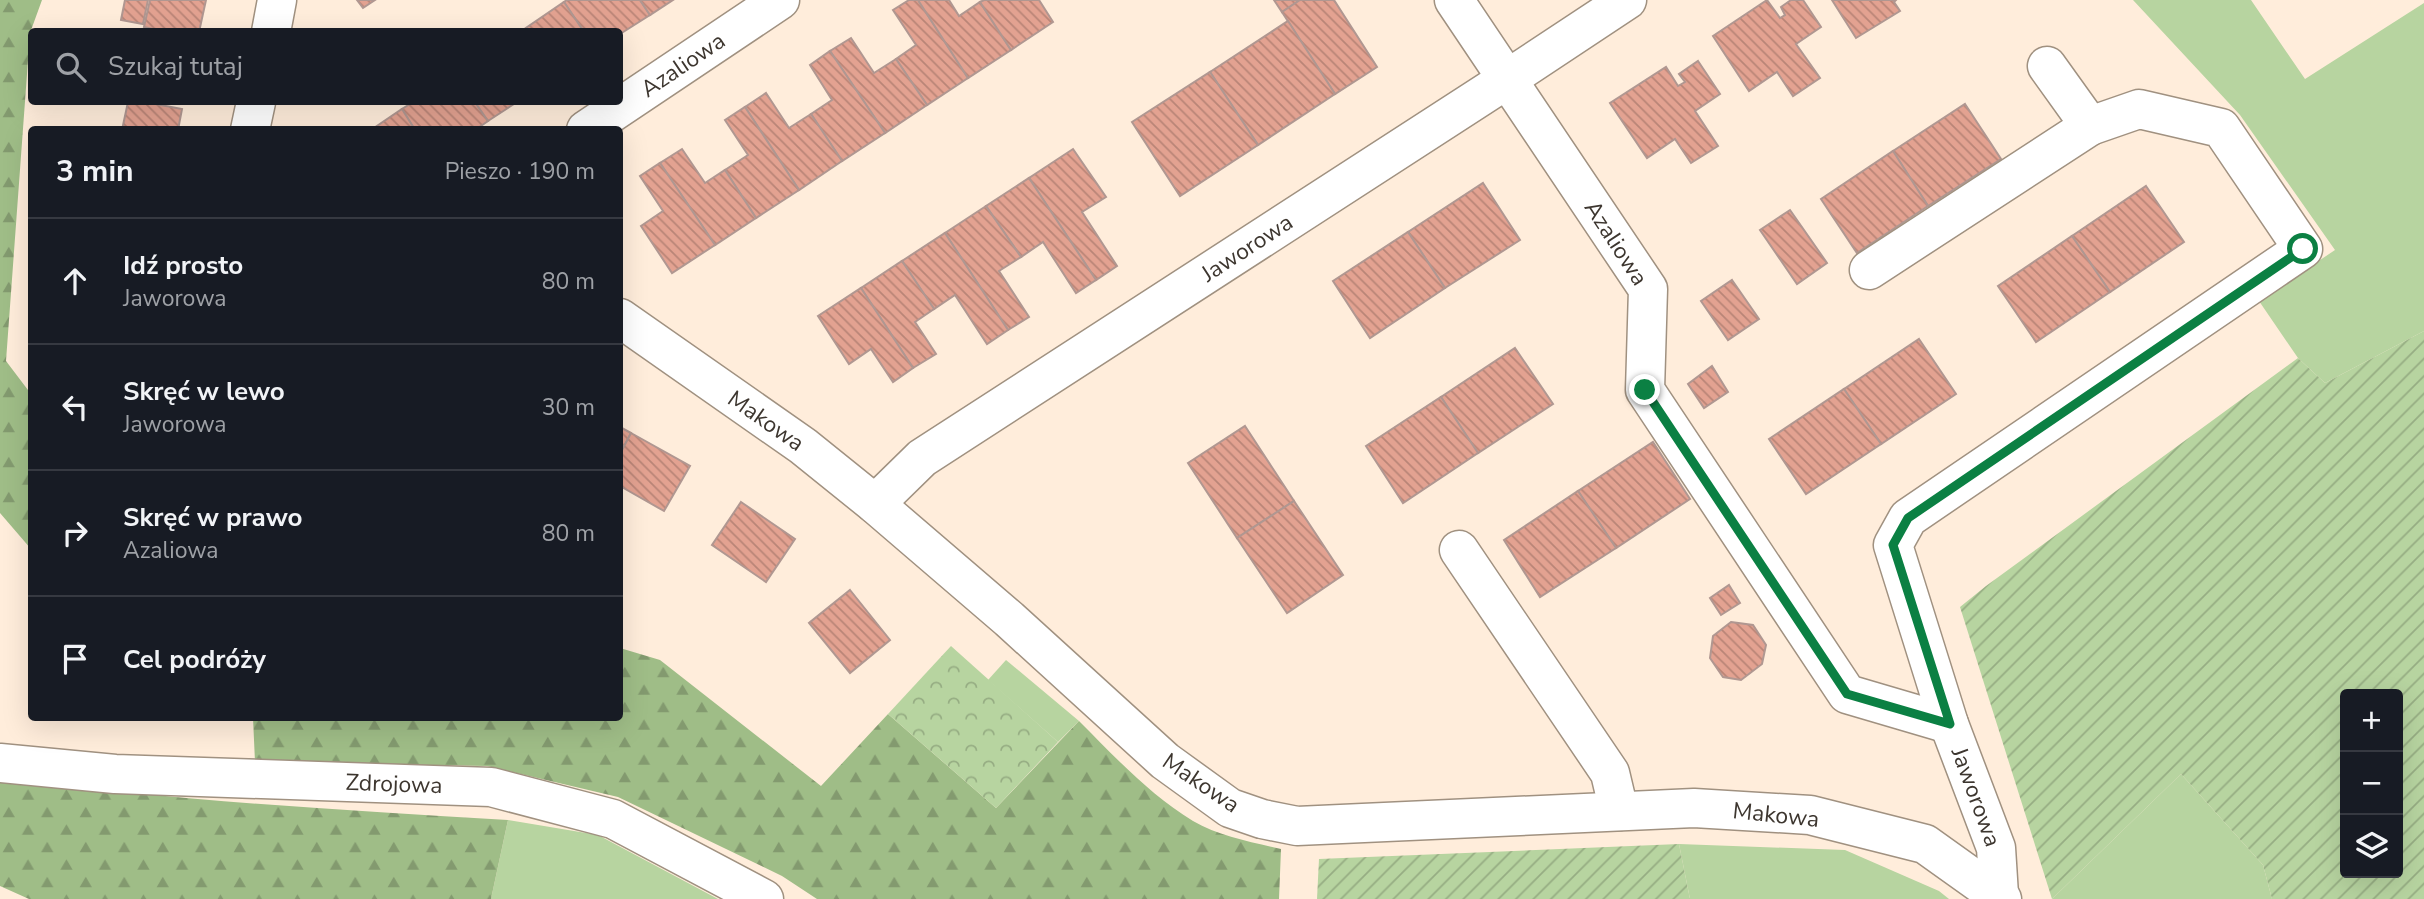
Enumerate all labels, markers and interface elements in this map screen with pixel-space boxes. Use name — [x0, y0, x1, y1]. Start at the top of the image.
street label: Azaliowa — [635, 25, 731, 105]
search box — [28, 28, 623, 105]
icon: search — [52, 48, 90, 86]
text: Szukaj tutaj — [108, 49, 243, 84]
text: 3 min — [56, 151, 134, 192]
text: Pieszo · 190 m — [445, 156, 595, 187]
street label: Azaliowa — [1577, 194, 1655, 292]
street label: Jaworowa — [1194, 207, 1299, 290]
route start — [2287, 233, 2318, 264]
text: Idź prosto — [123, 248, 243, 283]
icon: ahead — [56, 262, 94, 300]
text: 80 m — [542, 266, 595, 297]
text: Jaworowa — [123, 283, 227, 314]
text: Skręć w lewo — [123, 374, 285, 409]
route end — [1629, 374, 1660, 405]
street label: Makowa — [721, 383, 811, 459]
icon: left — [56, 388, 94, 426]
text: 30 m — [542, 392, 595, 423]
text: Jaworowa — [123, 409, 227, 440]
text: Skręć w prawo — [123, 500, 303, 535]
icon: right — [56, 514, 94, 552]
text: 80 m — [542, 518, 595, 549]
text: Azaliowa — [123, 535, 219, 566]
icon: arrive — [56, 640, 94, 678]
text: Cel podróży — [123, 642, 266, 677]
map controls — [2340, 689, 2403, 878]
button: + — [2340, 689, 2403, 752]
street label: Jaworowa — [1943, 742, 2008, 851]
street label: Makowa — [1156, 746, 1246, 820]
button: − — [2340, 752, 2403, 815]
street label: Zdrojowa — [345, 767, 443, 801]
street label: Makowa — [1731, 795, 1821, 835]
button: layers — [2340, 815, 2403, 878]

